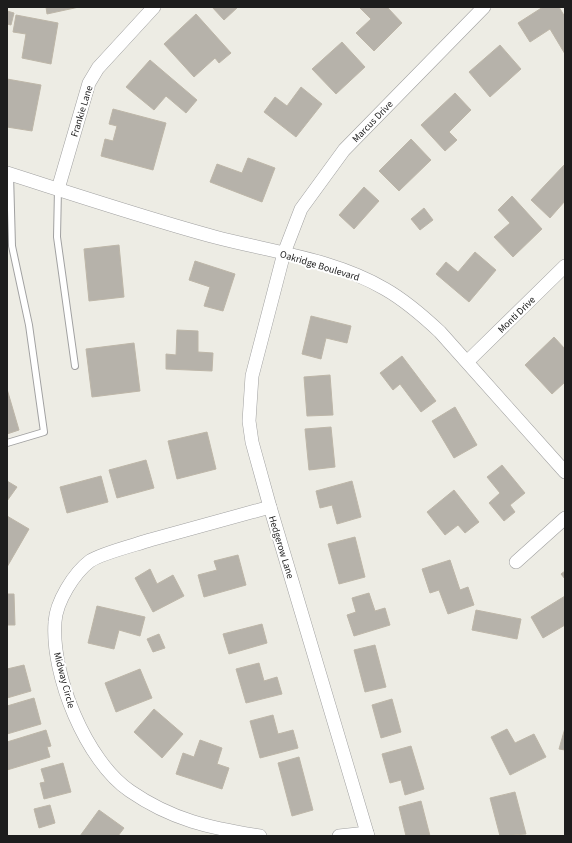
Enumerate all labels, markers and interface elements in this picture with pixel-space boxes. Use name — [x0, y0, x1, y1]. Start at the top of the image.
street label: Frankie Lane — [67, 84, 96, 139]
street label: Marcus Drive — [349, 98, 396, 146]
street label: Oakridge Boulevard — [278, 247, 361, 285]
street label: Monti Drive — [495, 293, 539, 336]
street label: Hedgerow Lane — [265, 514, 297, 581]
street label: Midway Circle — [50, 651, 78, 710]

